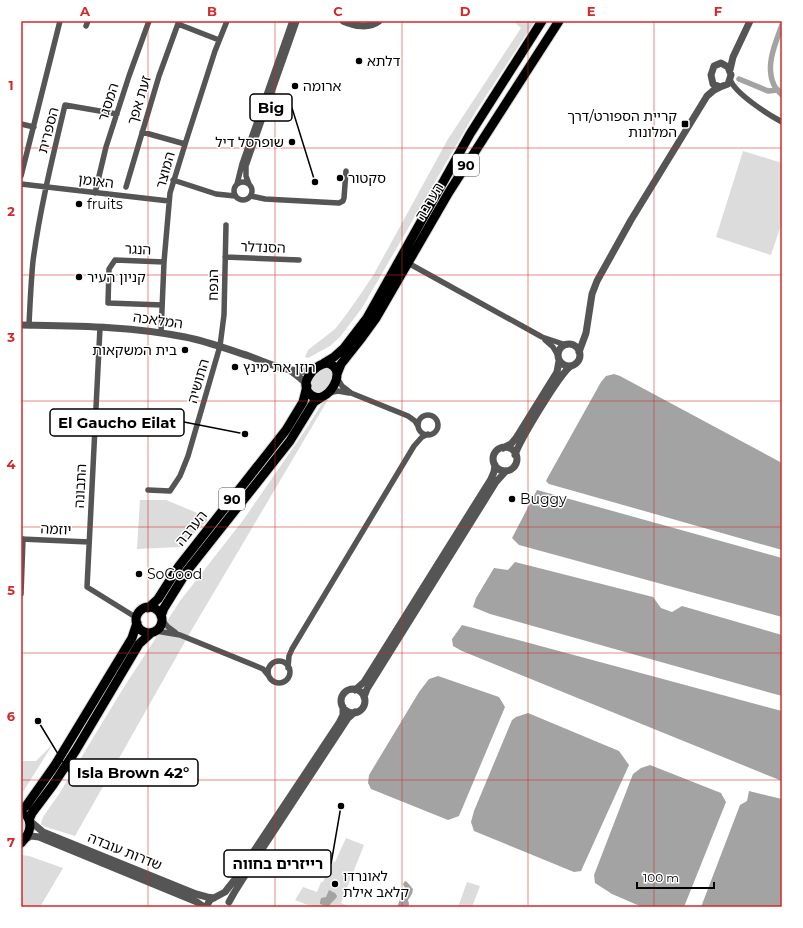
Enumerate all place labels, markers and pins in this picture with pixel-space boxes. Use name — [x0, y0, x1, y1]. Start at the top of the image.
place label: דלתא — [367, 52, 401, 70]
marker: דלתא — [354, 56, 364, 66]
place label: ארומה — [303, 77, 342, 95]
marker: ארומה — [290, 81, 300, 91]
callout: Big — [250, 94, 292, 121]
place label: קריית הספורט/דרך המלונות — [567, 107, 677, 141]
marker: קריית הספורט/דרך המלונות — [680, 119, 690, 129]
place label: שופרסל דיל — [215, 133, 284, 151]
marker: שופרסל דיל — [287, 137, 297, 147]
place label: סקטור — [348, 169, 386, 187]
marker: סקטור — [335, 173, 345, 183]
place label: fruits — [87, 195, 123, 213]
marker: fruits — [74, 199, 84, 209]
place label: קניון העיר — [87, 268, 146, 286]
marker: קניון העיר — [74, 272, 84, 282]
place label: בית המשקאות — [92, 341, 177, 359]
marker: בית המשקאות — [180, 345, 190, 355]
place label: רוזן את מינץ — [243, 358, 316, 376]
marker: רוזן את מינץ — [230, 362, 240, 372]
callout: El Gaucho Eilat — [50, 409, 184, 436]
place label: Buggy — [520, 490, 567, 508]
marker: Buggy — [507, 494, 517, 504]
place label: SoGood — [147, 565, 202, 583]
marker: SoGood — [134, 569, 144, 579]
callout: Isla Brown 42° — [69, 759, 198, 786]
callout: רייזרים בחווה — [224, 850, 331, 877]
place label: לאונרדו קלאב אילת — [343, 867, 409, 901]
marker: לאונרדו קלאב אילת — [330, 879, 340, 889]

